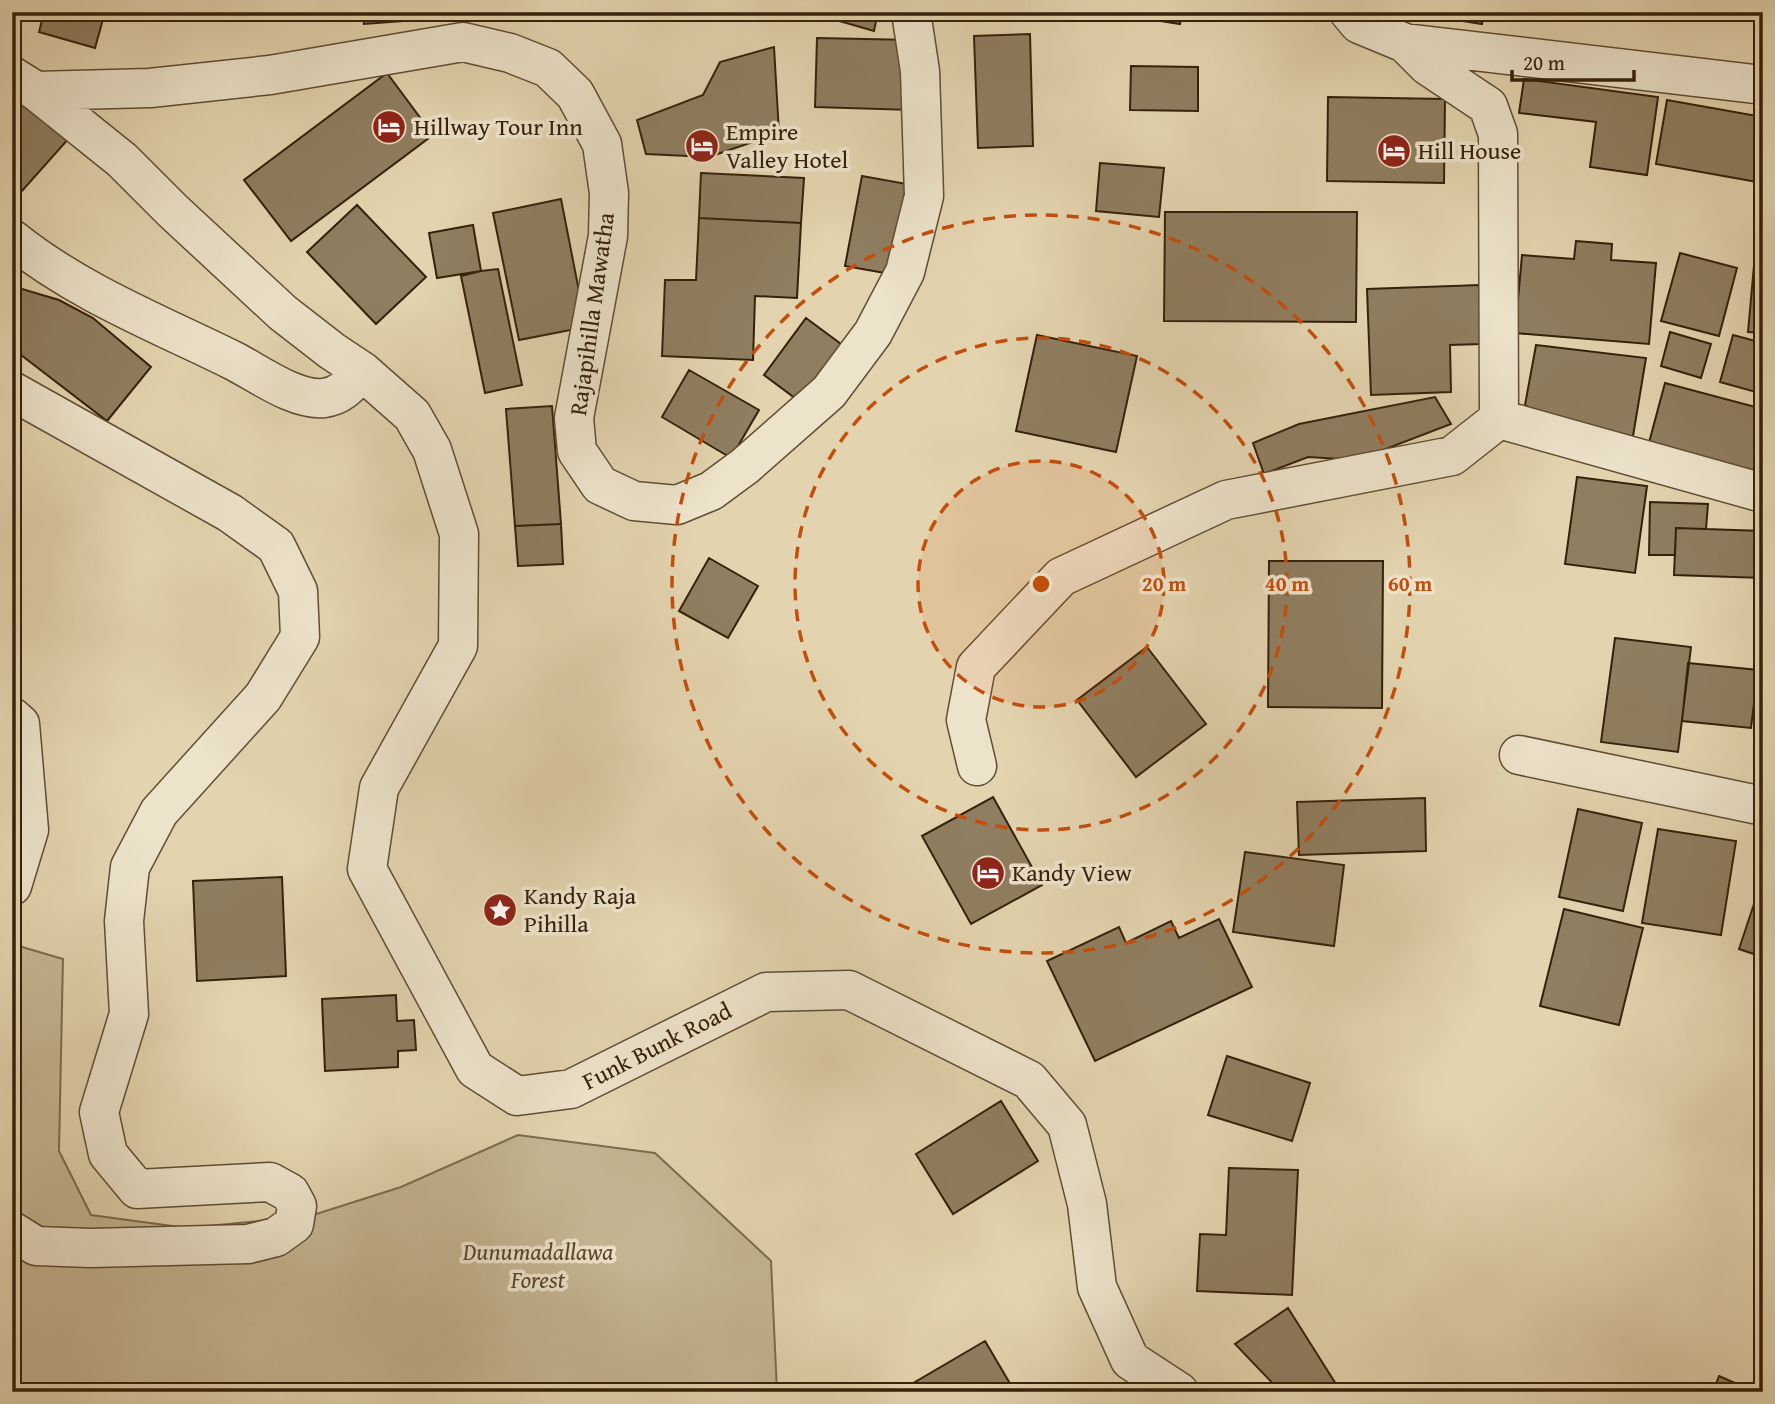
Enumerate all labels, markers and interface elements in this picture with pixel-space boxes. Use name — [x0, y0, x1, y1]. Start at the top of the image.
scale bar — [1512, 38, 1635, 82]
text: 20 m — [1523, 47, 1565, 78]
hotel icon: Hillway Tour Inn — [370, 108, 408, 146]
place label: Hillway Tour Inn — [414, 109, 583, 144]
place label: Empire Valley Hotel — [726, 114, 849, 177]
hotel icon: Empire Valley Hotel — [683, 127, 721, 165]
hotel icon: Hill House — [1375, 132, 1413, 170]
place label: Hill House — [1418, 133, 1521, 168]
street label: Rajapihilla Mawatha — [560, 209, 623, 418]
text: 20 m — [1142, 568, 1186, 599]
text: 40 m — [1265, 568, 1309, 599]
text: 60 m — [1388, 568, 1432, 599]
centre of rings — [1029, 572, 1053, 596]
hotel icon: Kandy View — [969, 854, 1007, 892]
place label: Kandy View — [1012, 855, 1132, 890]
place label: Kandy Raja Pihilla — [524, 878, 637, 941]
place icon: Kandy Raja Pihilla — [481, 891, 519, 929]
street label: Funk Bunk Road — [576, 993, 738, 1098]
park label: Dunumadallawa Forest — [462, 1234, 613, 1297]

